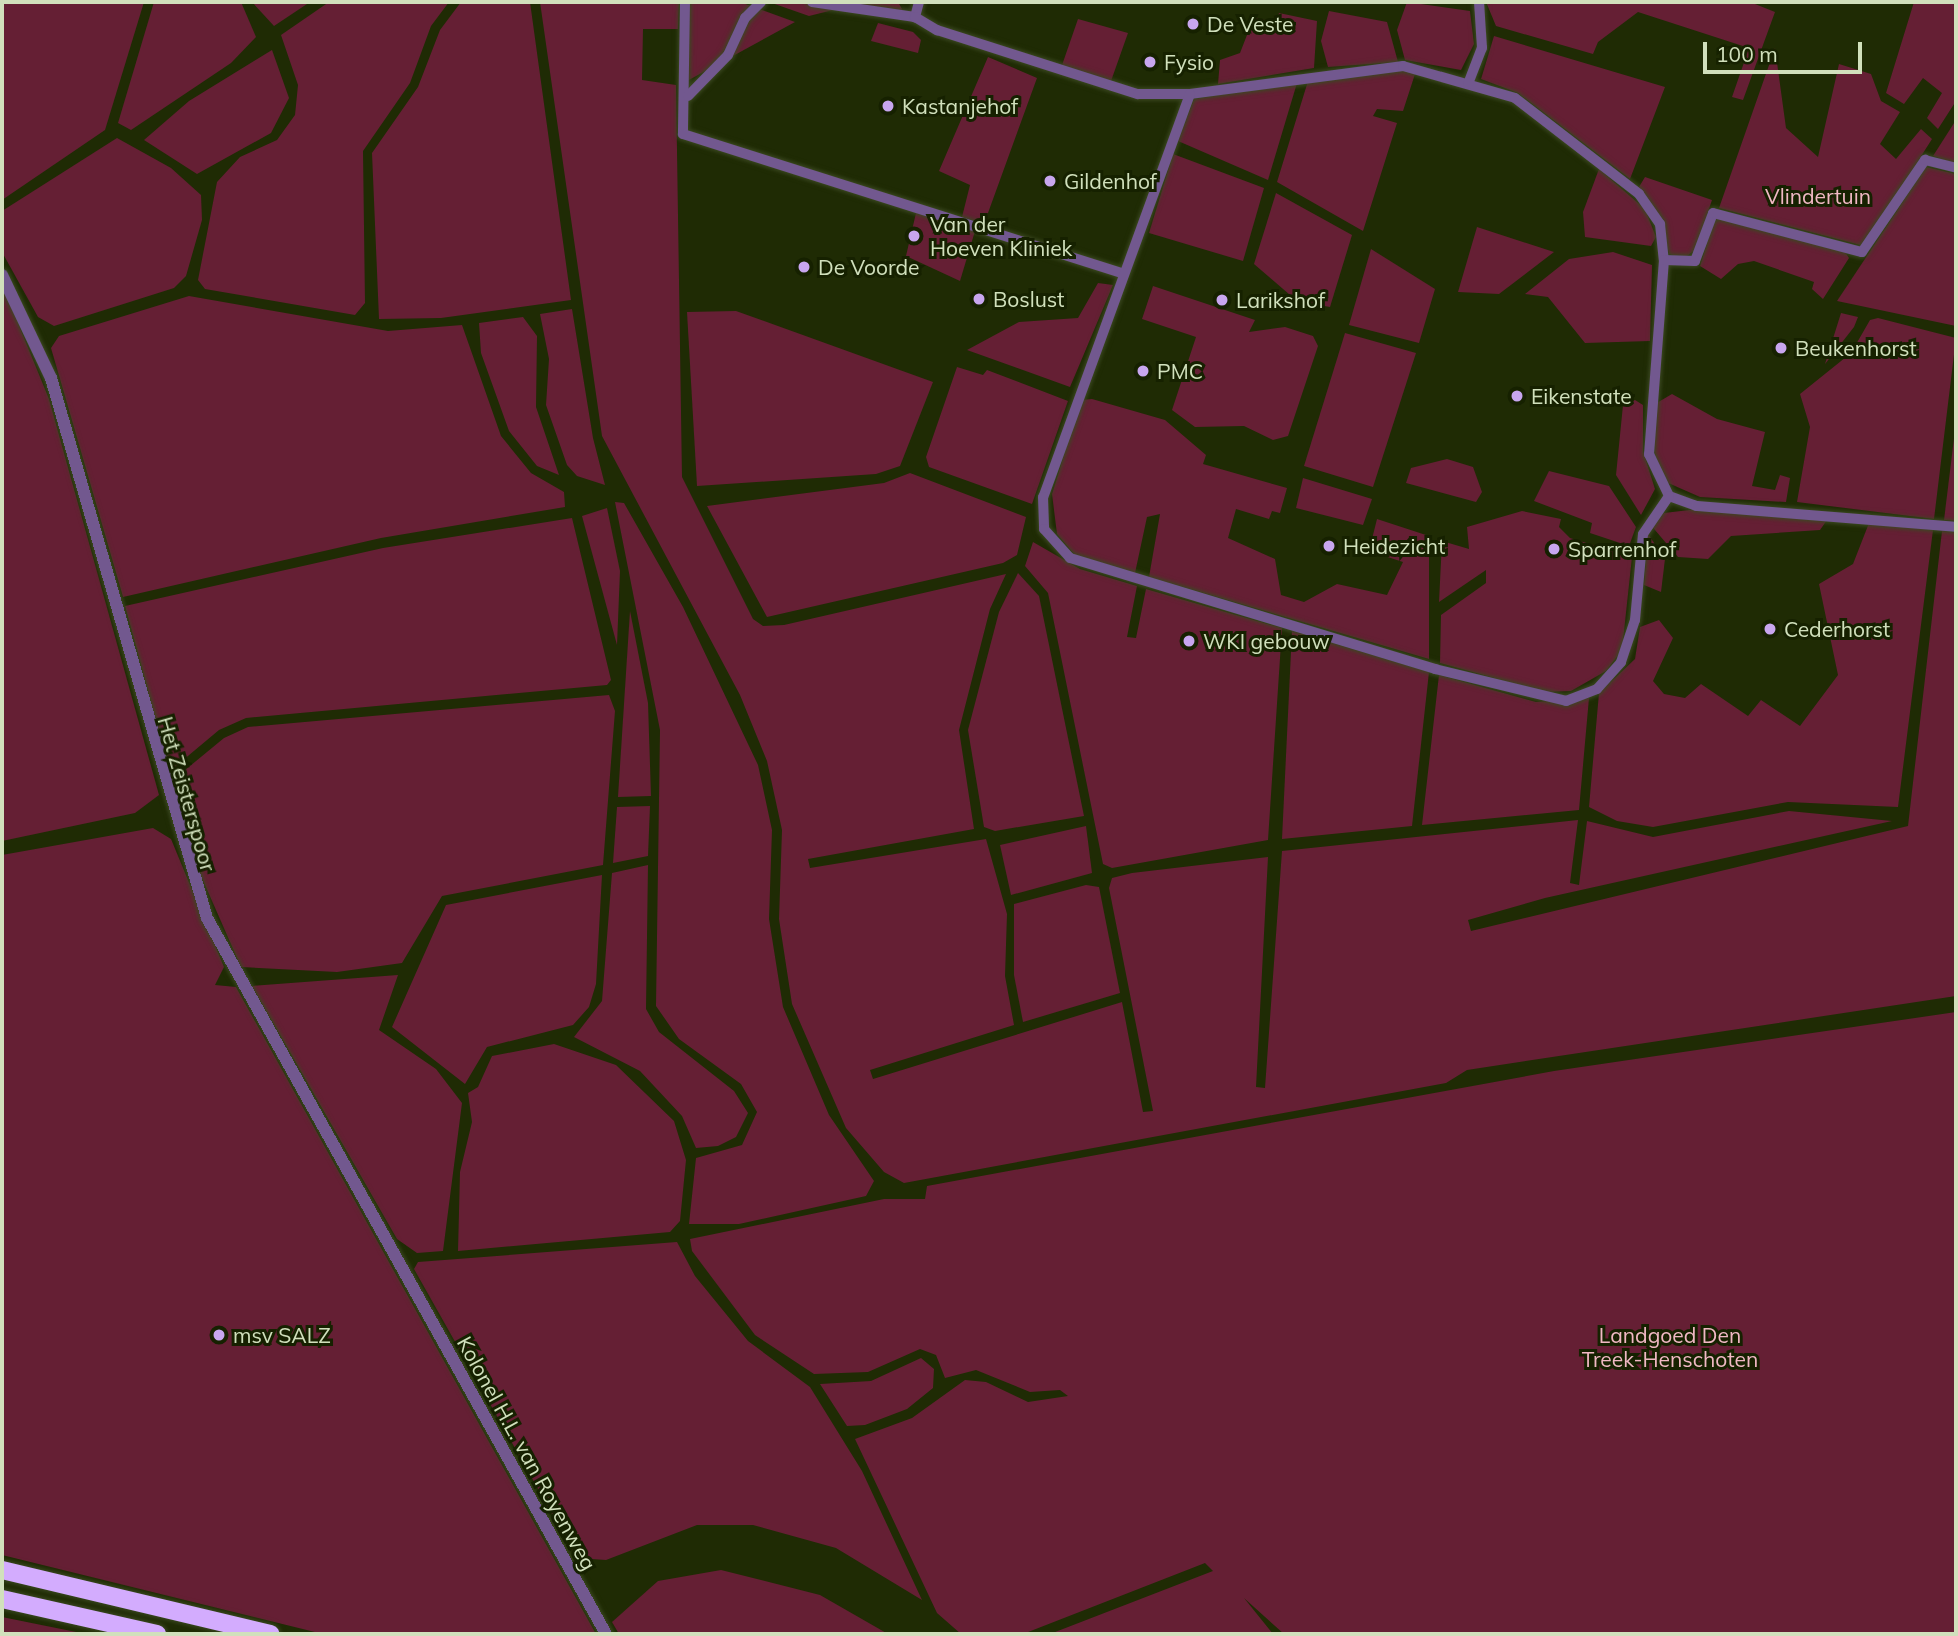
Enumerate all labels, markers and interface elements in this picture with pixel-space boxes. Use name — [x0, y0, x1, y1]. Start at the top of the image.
place label: De Veste — [1207, 11, 1293, 37]
marker: De Veste — [1185, 16, 1201, 32]
scale bar — [1706, 28, 1865, 72]
text: 100 m — [1716, 41, 1778, 67]
place label: Fysio — [1164, 49, 1214, 75]
marker: Fysio — [1142, 54, 1158, 70]
place label: Kastanjehof — [902, 93, 1018, 119]
marker: Kastanjehof — [880, 98, 896, 114]
place label: Gildenhof — [1064, 168, 1157, 194]
marker: Gildenhof — [1042, 173, 1058, 189]
park label: Vlindertuin — [1765, 183, 1871, 209]
place label: Van der Hoeven Kliniek — [930, 211, 1072, 261]
marker: Van der Hoeven Kliniek — [904, 226, 924, 246]
place label: De Voorde — [818, 254, 920, 280]
marker: De Voorde — [796, 259, 812, 275]
place label: Boslust — [993, 286, 1064, 312]
place label: Larikshof — [1236, 287, 1325, 313]
marker: Boslust — [971, 291, 987, 307]
marker: Larikshof — [1214, 292, 1230, 308]
place label: Beukenhorst — [1795, 335, 1917, 361]
marker: Beukenhorst — [1773, 340, 1789, 356]
place label: PMC — [1157, 358, 1203, 384]
marker: PMC — [1135, 363, 1151, 379]
place label: Eikenstate — [1531, 383, 1632, 409]
marker: Eikenstate — [1509, 388, 1525, 404]
place label: Heidezicht — [1343, 533, 1445, 559]
place label: Sparrenhof — [1568, 536, 1676, 562]
marker: Heidezicht — [1321, 538, 1337, 554]
marker: Sparrenhof — [1546, 541, 1562, 557]
place label: Cederhorst — [1784, 616, 1890, 642]
marker: Cederhorst — [1762, 621, 1778, 637]
place label: WKI gebouw — [1203, 628, 1330, 654]
marker: WKI gebouw — [1181, 633, 1197, 649]
street label: Het Zeisterspoor — [153, 714, 221, 874]
place label: msv SALZ — [233, 1322, 331, 1348]
park label: Landgoed Den Treek-Henschoten — [1582, 1322, 1758, 1372]
marker: msv SALZ — [211, 1327, 227, 1343]
street label: Kolonel H.L. van Royenweg — [452, 1332, 602, 1574]

